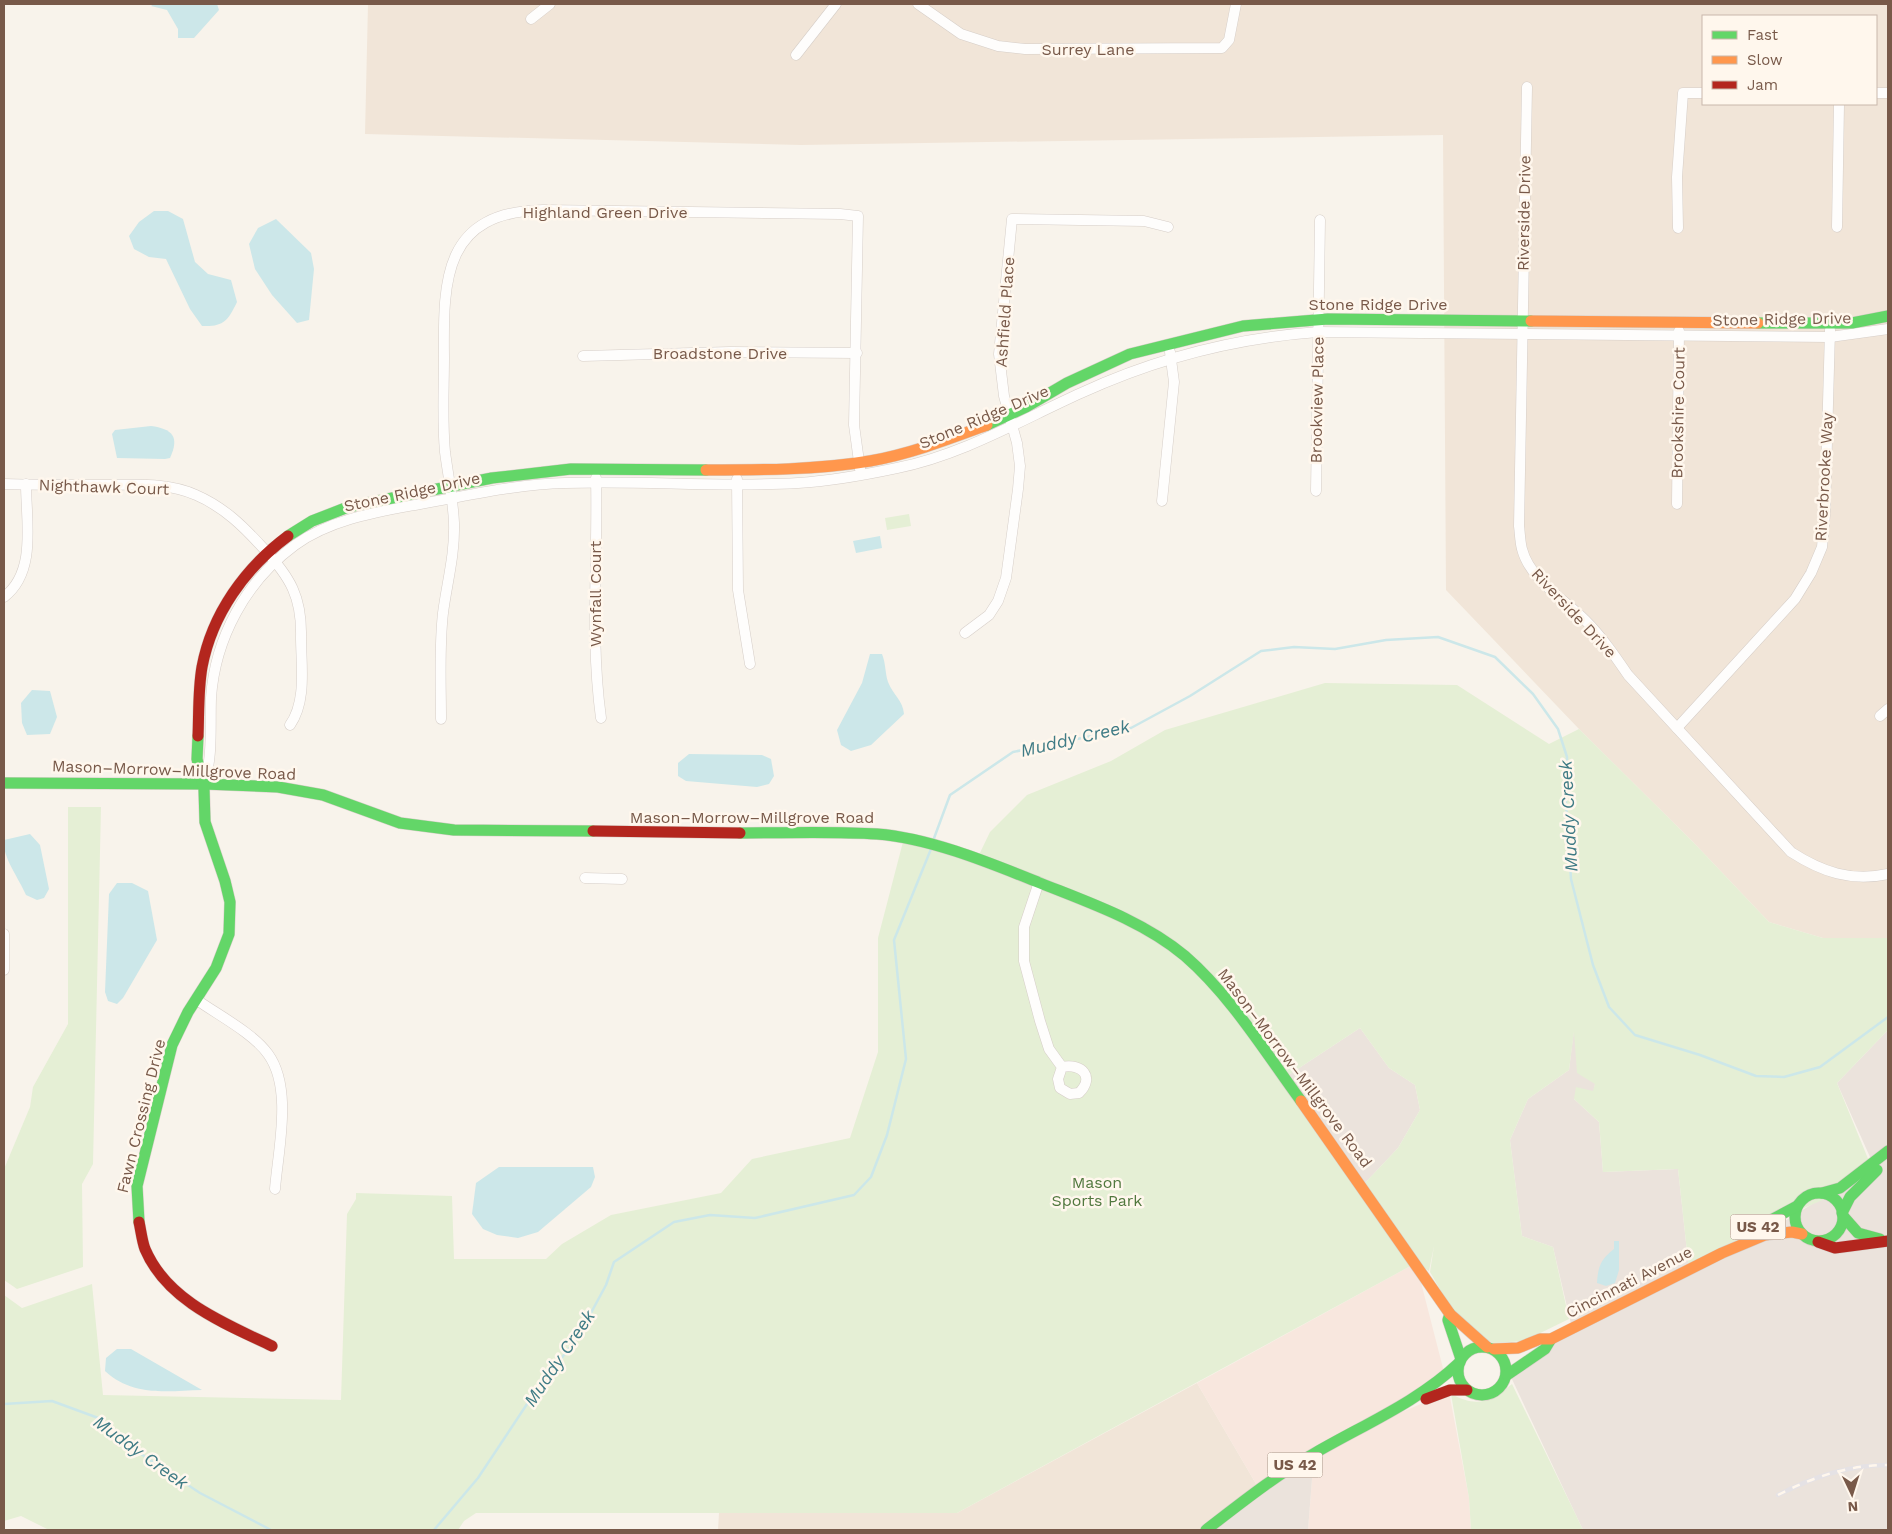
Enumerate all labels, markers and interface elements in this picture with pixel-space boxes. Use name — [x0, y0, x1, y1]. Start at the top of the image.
legend — [1702, 15, 1877, 105]
text: Fast — [1747, 26, 1779, 44]
street label: Surrey Lane — [1042, 40, 1134, 59]
text: Slow — [1747, 51, 1783, 69]
text: Jam — [1747, 76, 1778, 94]
street label: Riverside Drive — [1513, 155, 1535, 271]
street label: Highland Green Drive — [522, 203, 688, 222]
street label: Ashfield Place — [992, 256, 1018, 368]
street label: Stone Ridge Drive — [1309, 295, 1448, 314]
street label: Stone Ridge Drive — [1712, 308, 1852, 330]
street label: Brookview Place — [1306, 336, 1328, 464]
street label: Broadstone Drive — [653, 344, 787, 363]
street label: Brookshire Court — [1667, 347, 1689, 479]
street label: Stone Ridge Drive — [916, 381, 1052, 453]
street label: Riverbrooke Way — [1811, 411, 1837, 542]
street label: Stone Ridge Drive — [342, 468, 482, 516]
street label: Nighthawk Court — [38, 475, 170, 499]
street label: Wynfall Court — [586, 541, 605, 647]
street label: Riverside Drive — [1528, 564, 1620, 662]
water label: Muddy Creek — [1018, 715, 1133, 761]
street label: Mason–Morrow–Millgrove Road — [52, 756, 296, 784]
water label: Muddy Creek — [1555, 758, 1581, 872]
street label: Mason–Morrow–Millgrove Road — [630, 808, 874, 827]
street label: Mason–Morrow–Millgrove Road — [1214, 965, 1376, 1171]
street label: Fawn Crossing Drive — [113, 1037, 169, 1195]
park label: Mason Sports Park — [1052, 1173, 1142, 1210]
road number: US 42 — [1730, 1214, 1786, 1240]
street label: Cincinnati Avenue — [1563, 1242, 1695, 1322]
water label: Muddy Creek — [519, 1305, 600, 1410]
water label: Muddy Creek — [90, 1411, 193, 1494]
road number: US 42 — [1268, 1452, 1322, 1478]
north arrow — [1827, 1469, 1877, 1519]
text: N — [1847, 1499, 1859, 1515]

